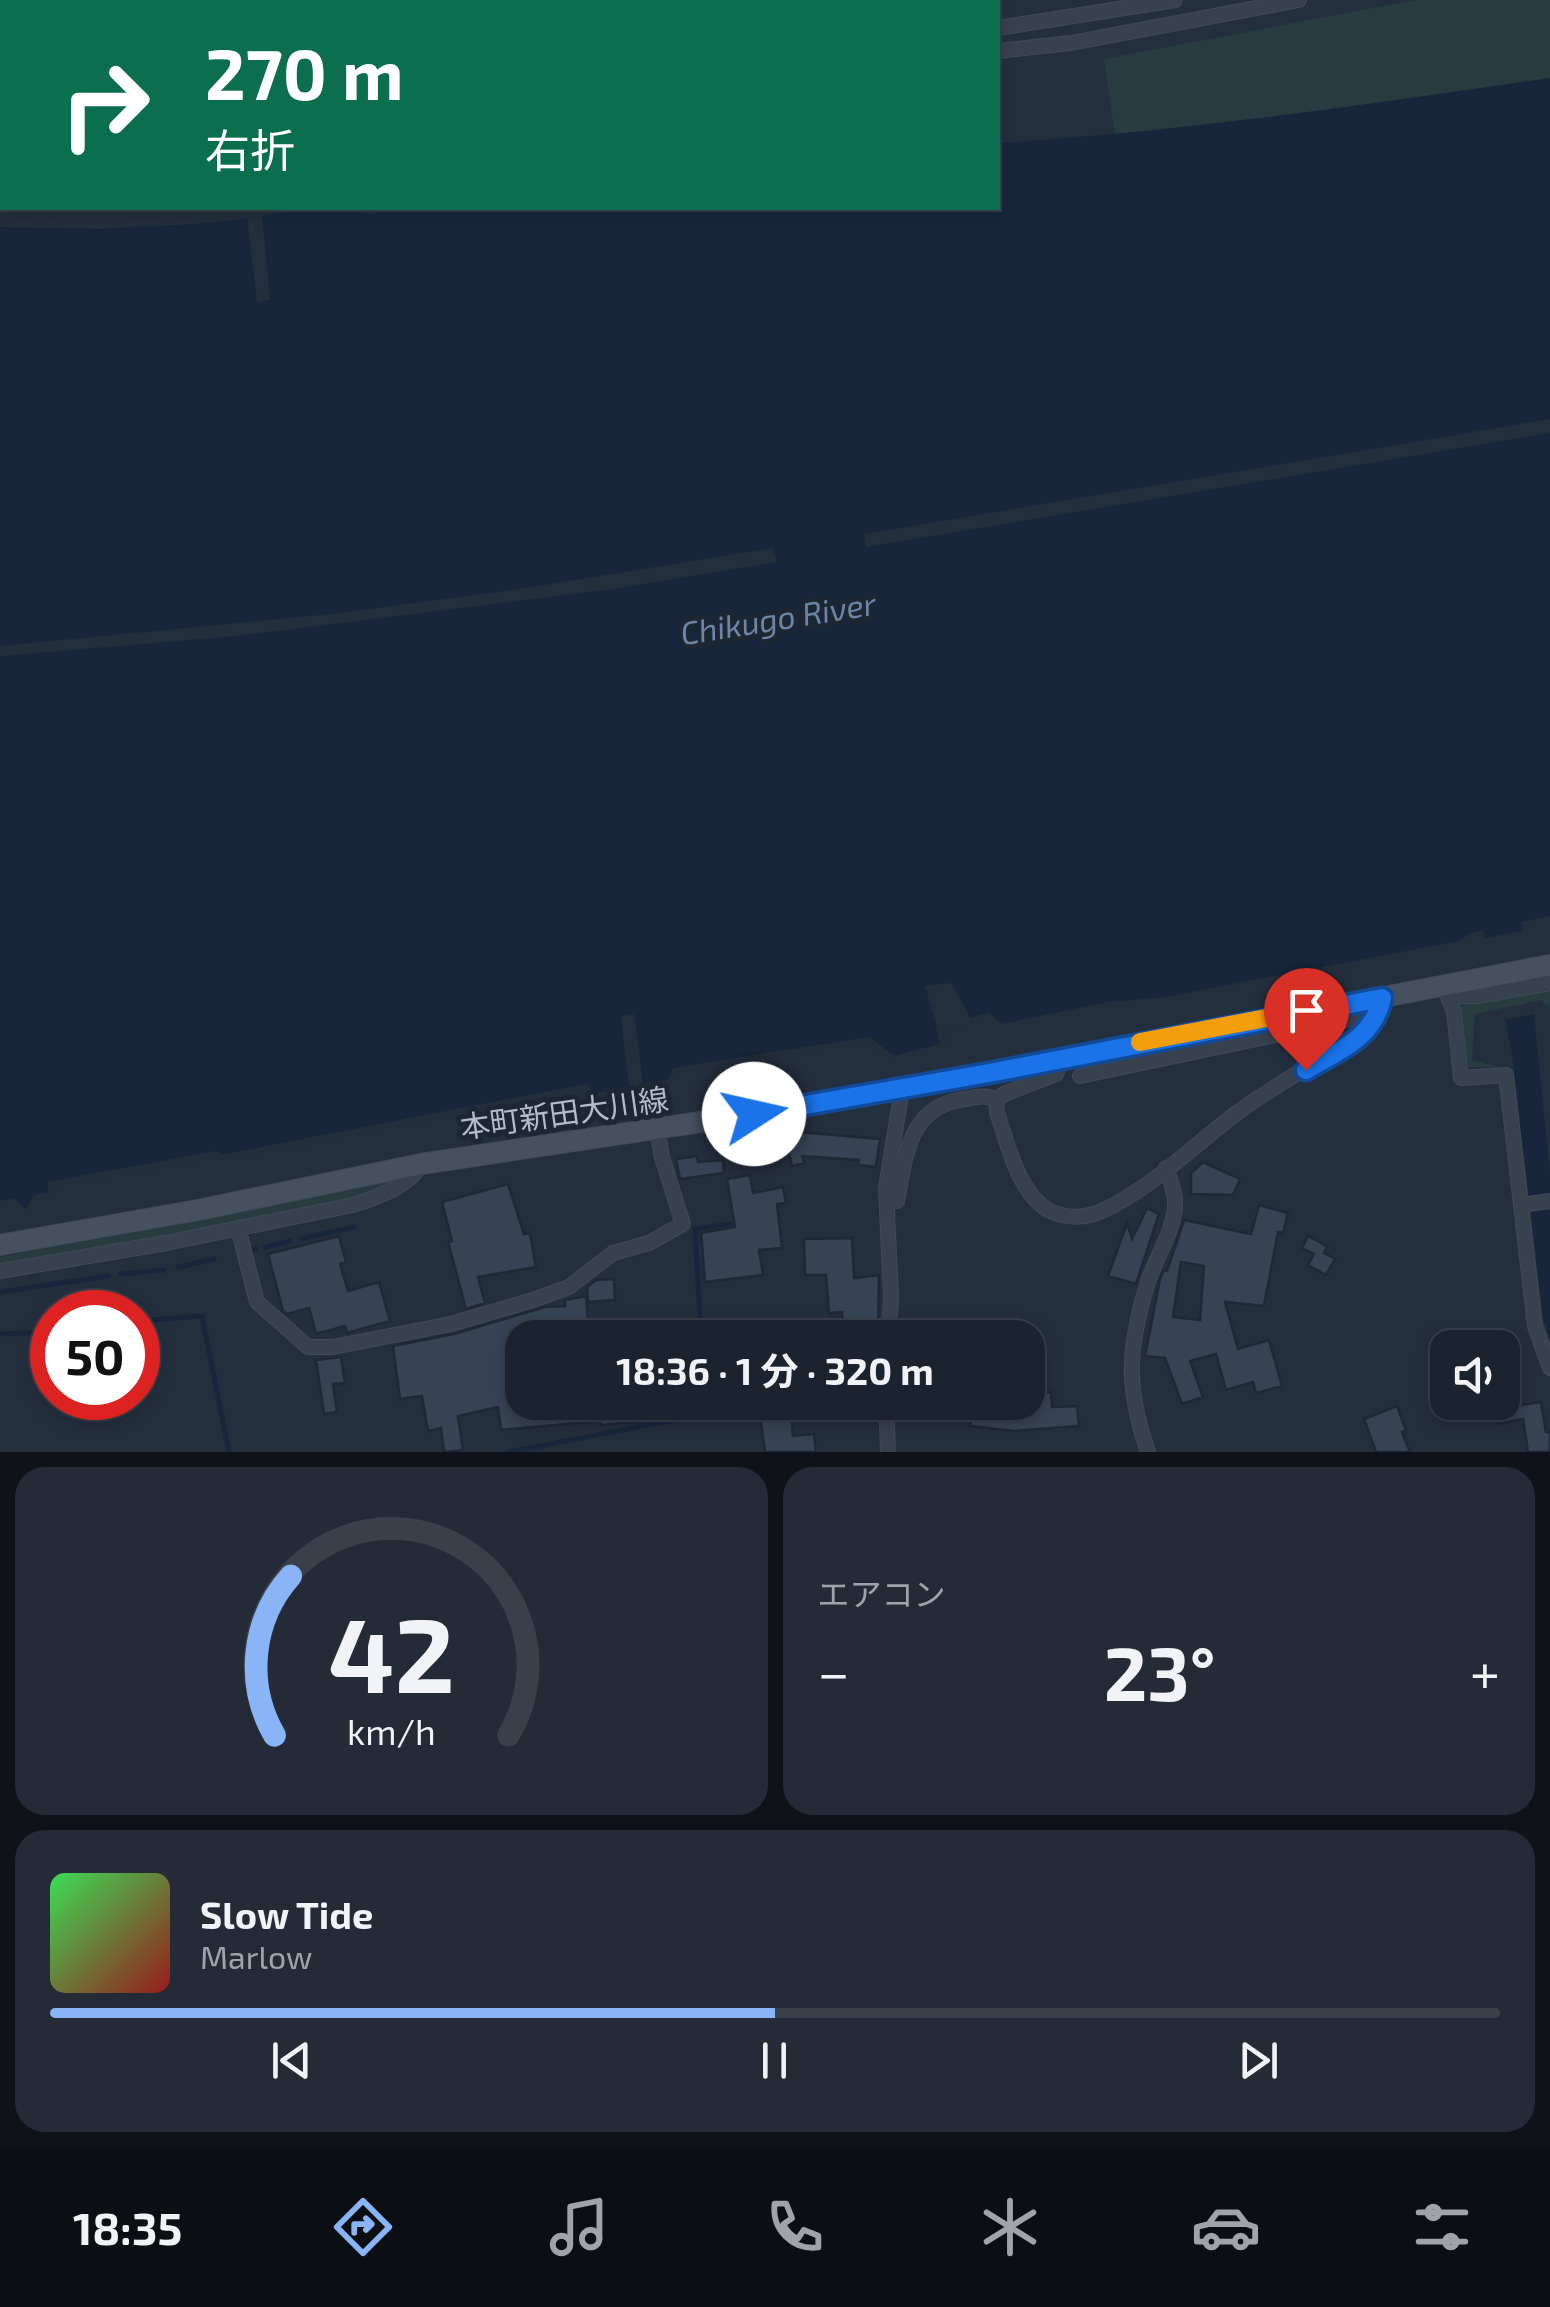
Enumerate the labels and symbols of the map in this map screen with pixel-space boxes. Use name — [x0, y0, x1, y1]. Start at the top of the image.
water label: Chikugo River — [678, 583, 880, 652]
pin — [1264, 968, 1349, 1071]
position arrow — [702, 1062, 806, 1166]
street label: 本町新田大川線 — [458, 1080, 670, 1144]
speed limit sign: 50 — [30, 1290, 160, 1420]

